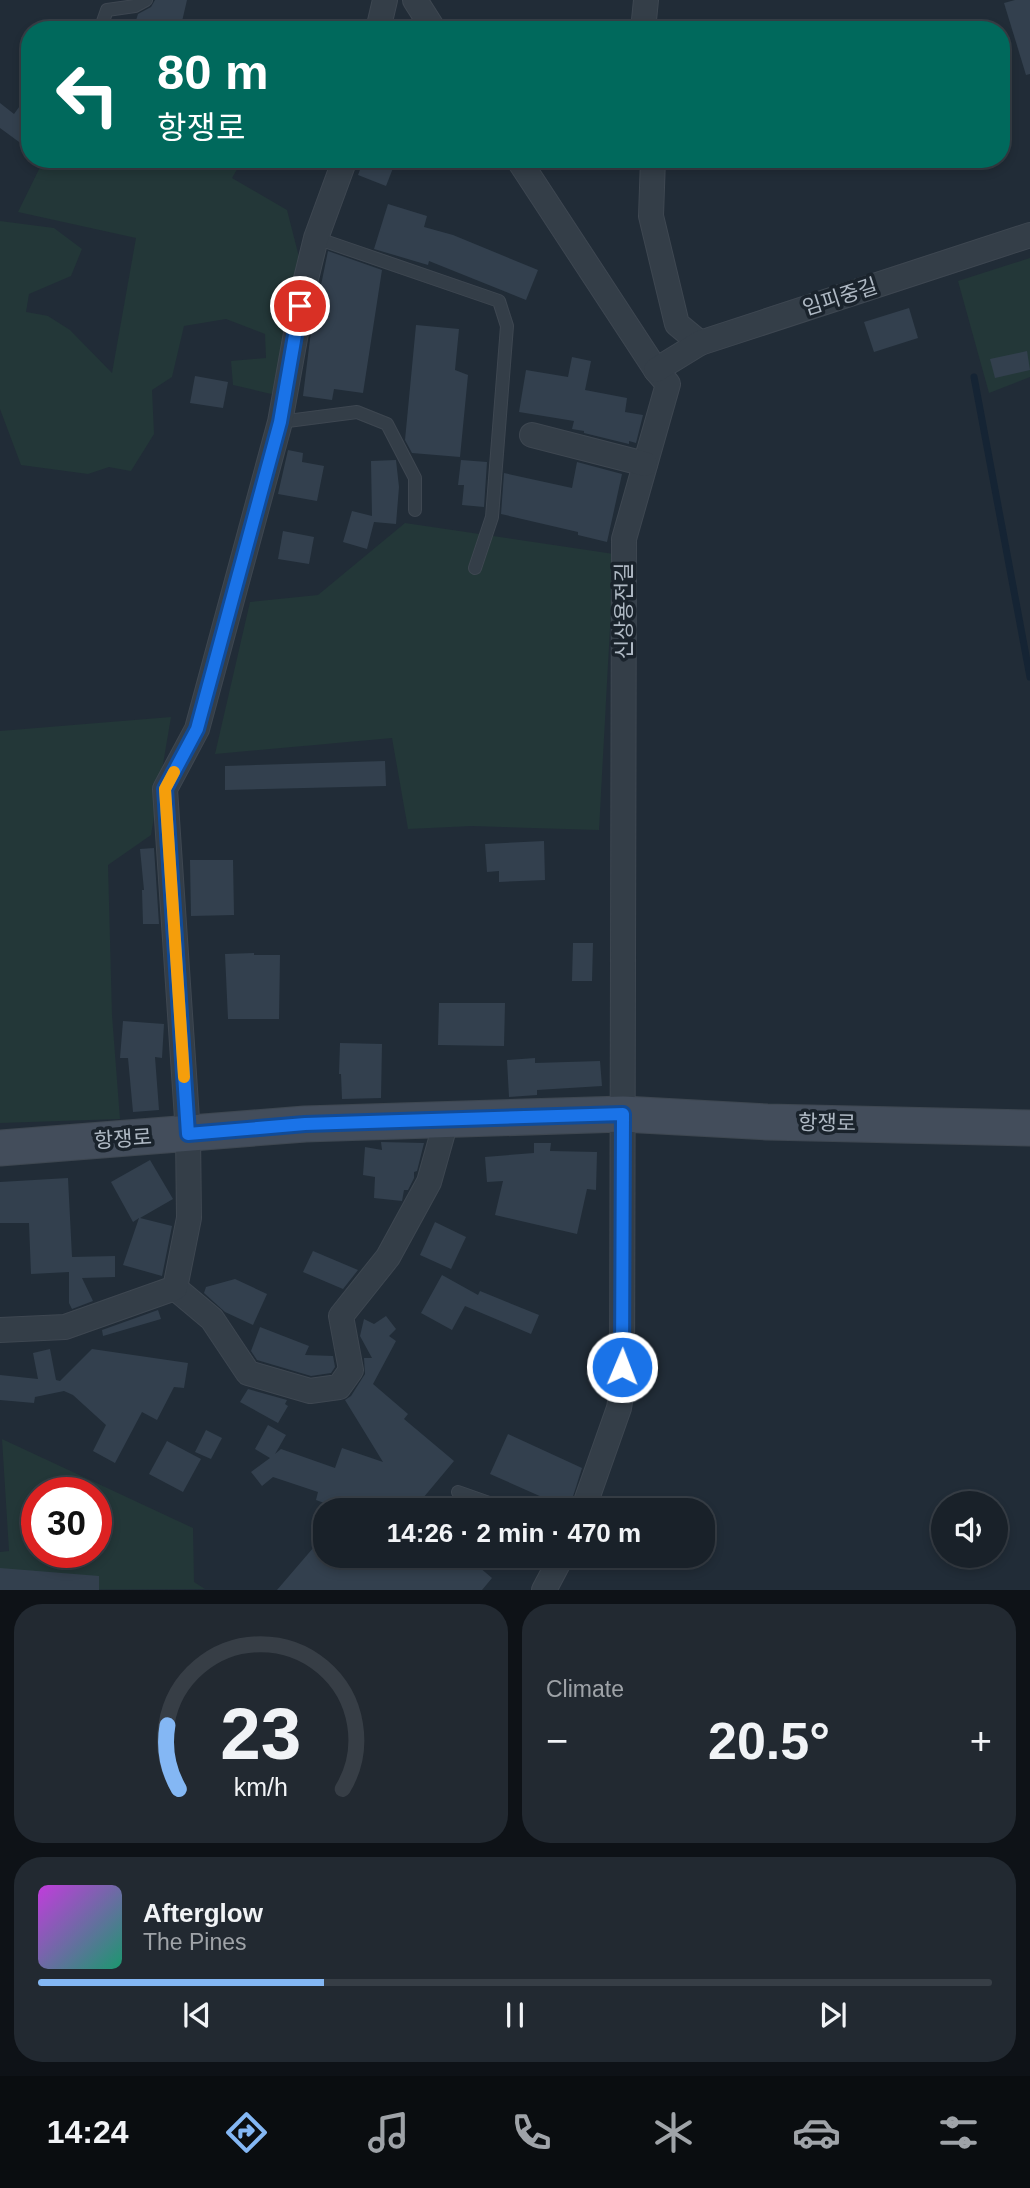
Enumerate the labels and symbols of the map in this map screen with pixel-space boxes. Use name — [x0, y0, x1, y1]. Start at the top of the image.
street label: 임피중길 — [800, 274, 880, 319]
pin — [270, 276, 330, 336]
street label: 신상용전길 — [612, 563, 635, 659]
street label: 항쟁로 — [798, 1110, 856, 1135]
street label: 항쟁로 — [93, 1125, 153, 1152]
position arrow — [585, 1330, 659, 1404]
speed limit sign: 30 — [21, 1477, 112, 1568]

